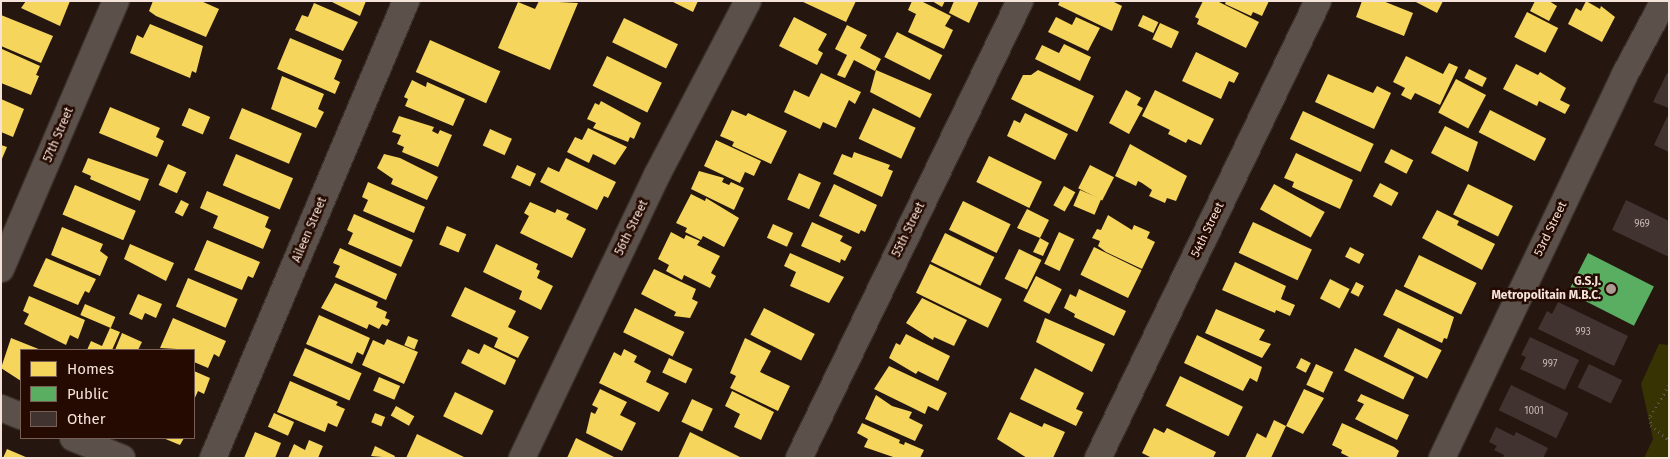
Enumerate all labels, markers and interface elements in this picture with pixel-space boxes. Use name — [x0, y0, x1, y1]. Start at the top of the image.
street label: 57th Street — [41, 105, 77, 165]
street label: Aileen Street — [290, 195, 330, 265]
street label: 56th Street — [612, 198, 652, 258]
street label: 53rd Street — [1532, 199, 1570, 259]
street label: 55th Street — [890, 200, 928, 260]
street label: 54th Street — [1188, 200, 1228, 260]
house number: 969 — [1634, 219, 1650, 231]
place label: G.S.J. Metropolitain M.B.C. — [1491, 275, 1601, 303]
marker: G.S.J. Metropolitain M.B.C. — [1605, 283, 1617, 295]
house number: 993 — [1575, 327, 1591, 339]
legend — [20, 349, 195, 439]
house number: 997 — [1543, 359, 1557, 371]
text: Homes — [67, 360, 114, 378]
text: Public — [67, 385, 109, 403]
house number: 1001 — [1524, 406, 1544, 418]
text: Other — [67, 410, 106, 428]

